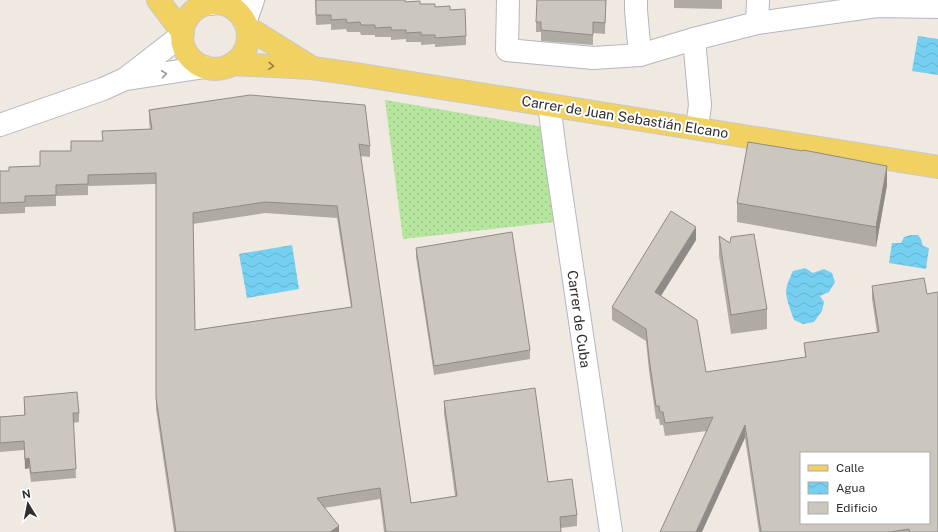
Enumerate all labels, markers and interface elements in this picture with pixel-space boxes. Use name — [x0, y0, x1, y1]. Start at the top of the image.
one-way arrow — [268, 61, 274, 70]
one-way arrow — [161, 70, 167, 79]
street label: Carrer de Juan Sebastián Elcano — [520, 93, 730, 141]
street label: Carrer de Cuba — [564, 269, 594, 369]
legend — [800, 452, 930, 524]
text: Calle — [836, 461, 865, 475]
text: Agua — [836, 481, 865, 495]
north arrow — [8, 484, 48, 524]
text: N — [21, 487, 32, 501]
text: Edificio — [836, 501, 878, 515]

